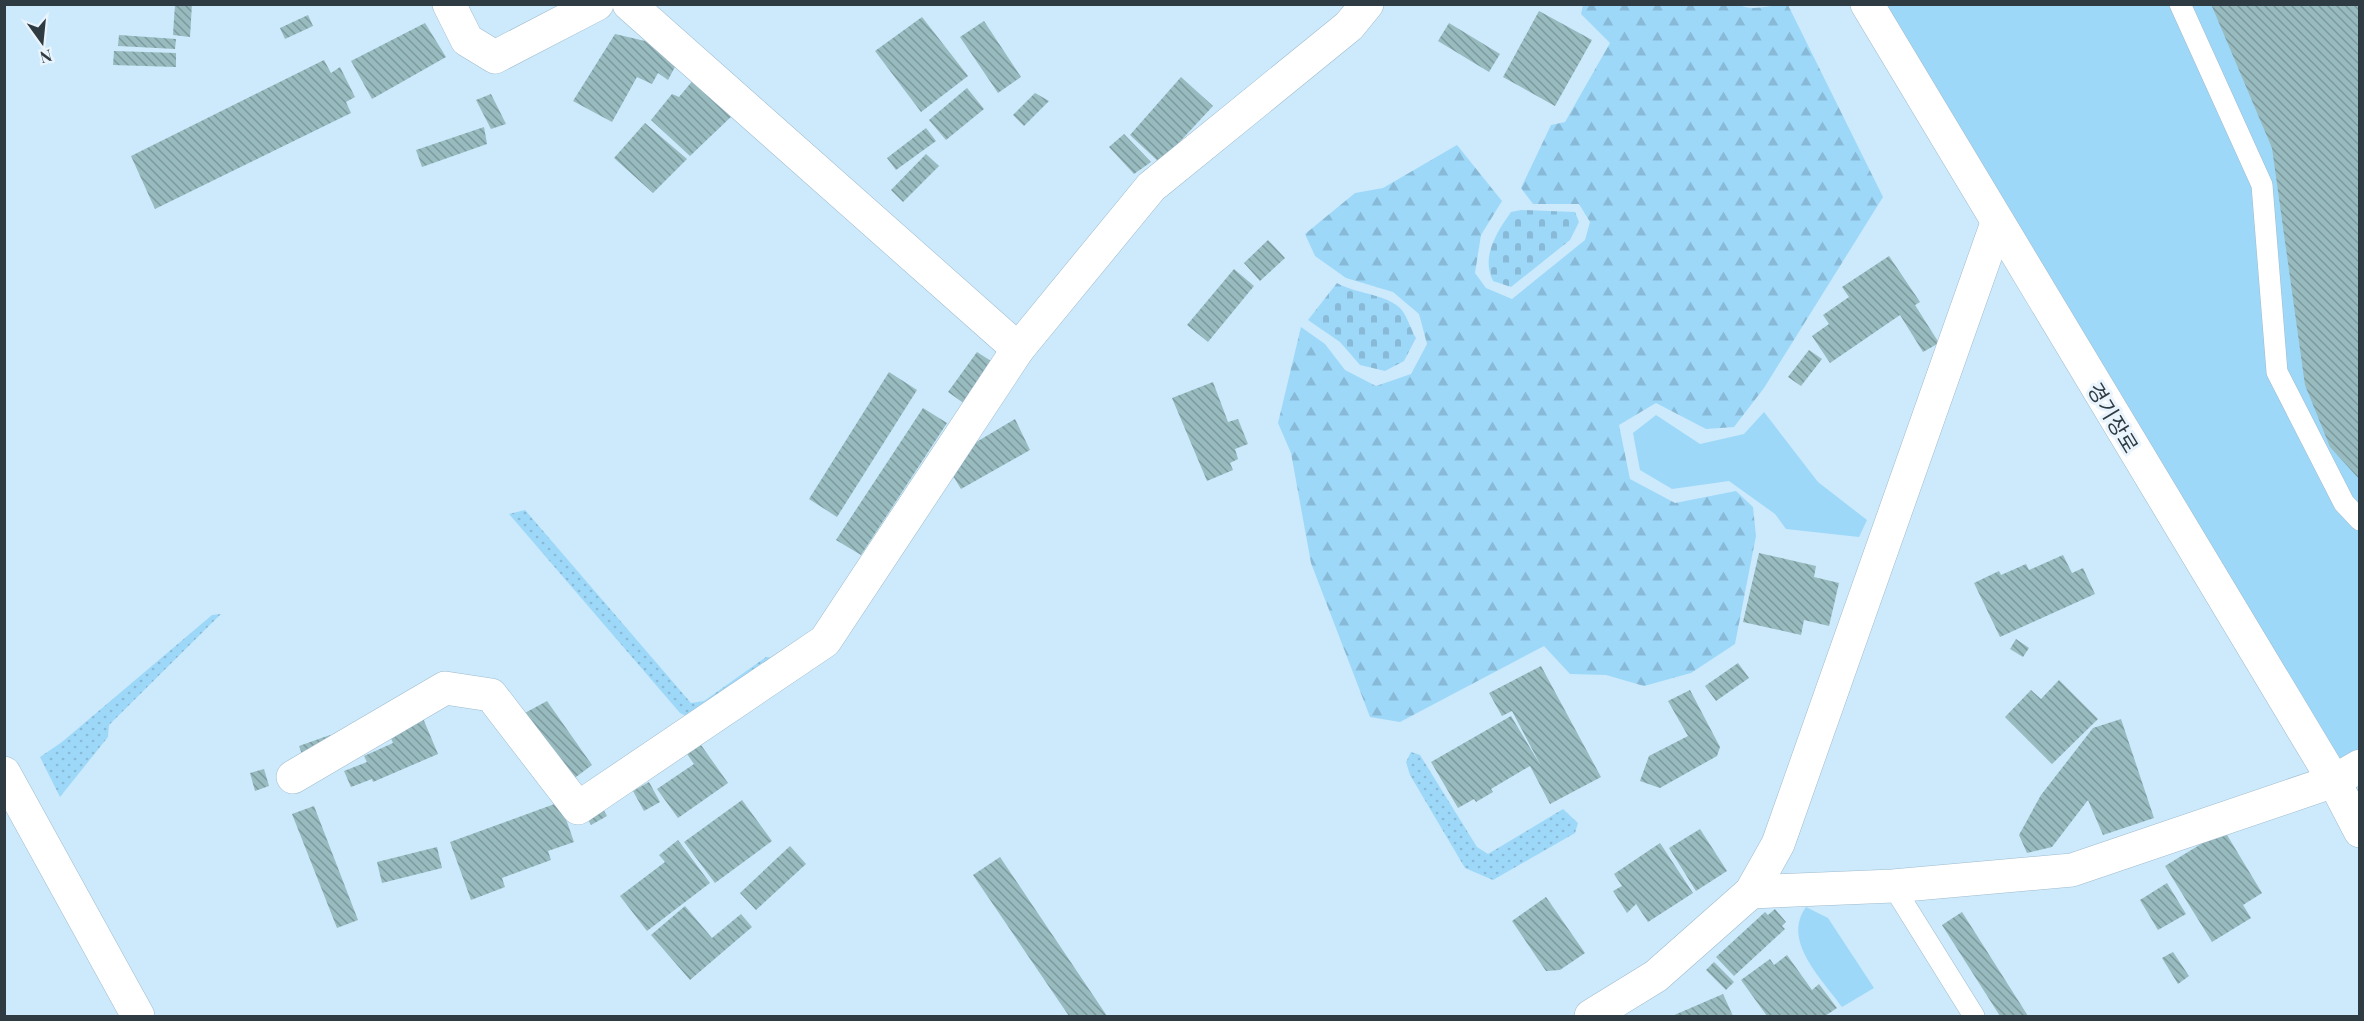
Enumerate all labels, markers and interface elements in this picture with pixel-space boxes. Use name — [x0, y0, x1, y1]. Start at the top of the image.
north arrow — [12, 12, 72, 72]
text: N — [37, 45, 54, 69]
street label: 경기장로 — [2082, 377, 2146, 457]

